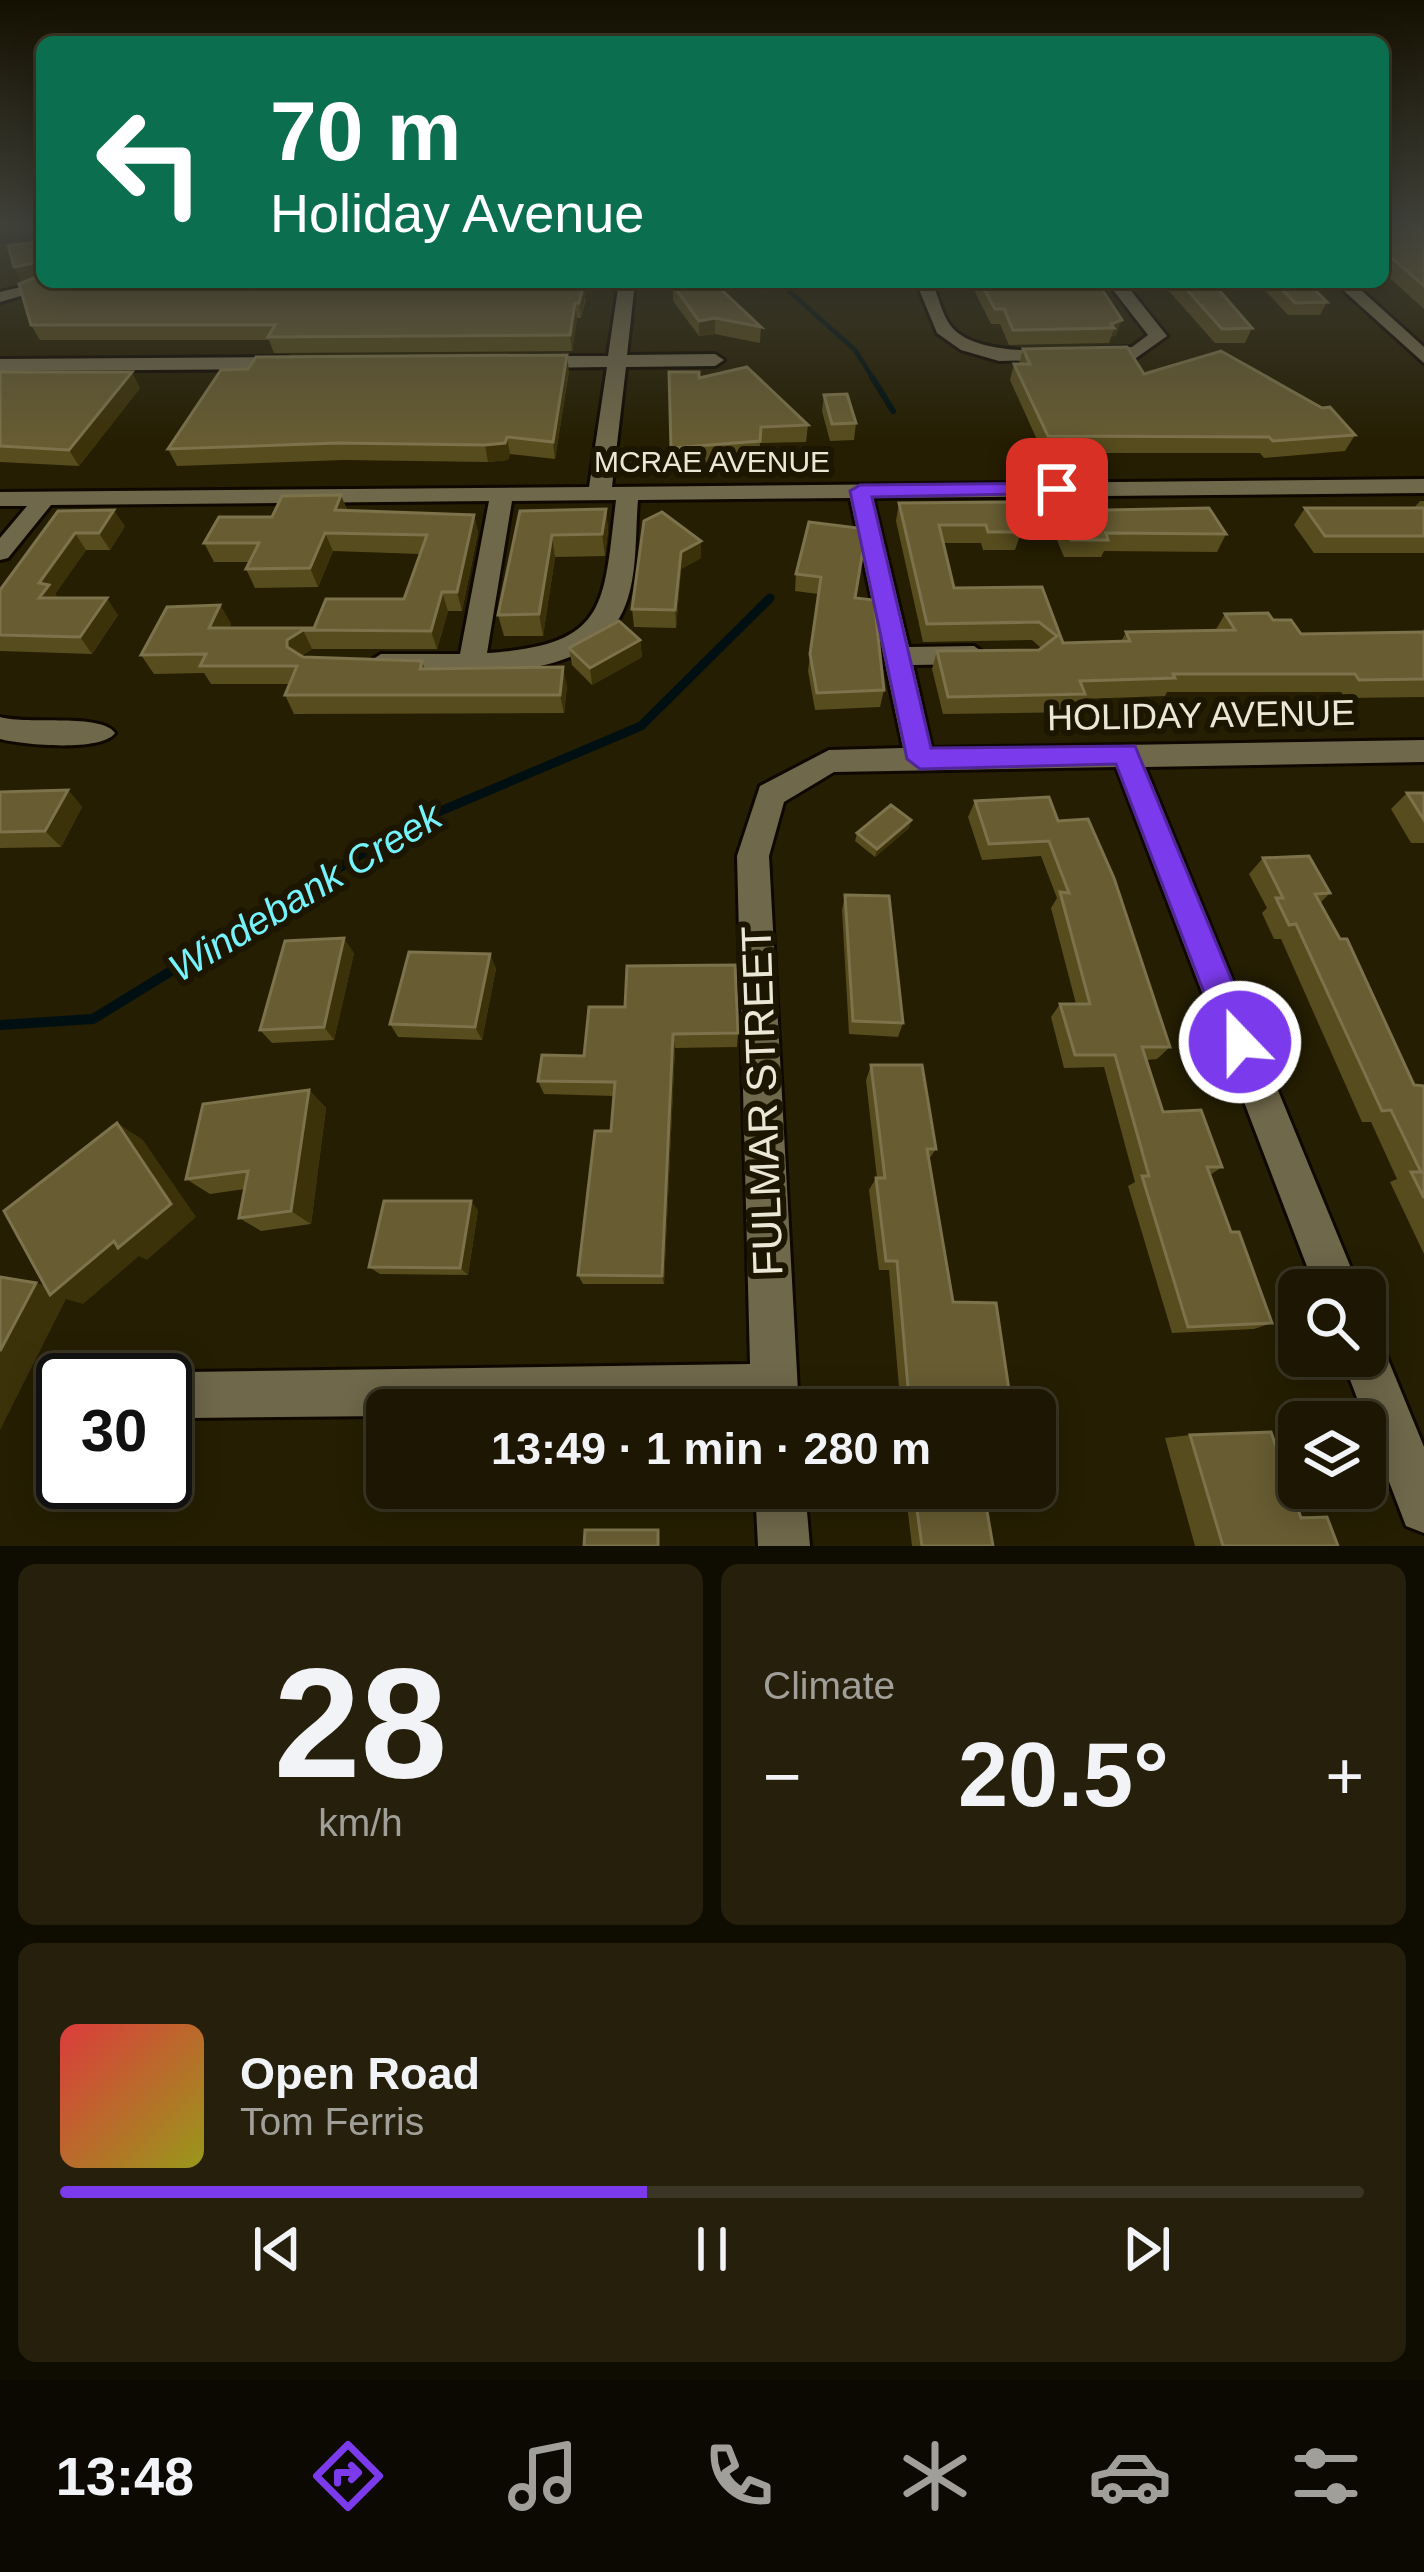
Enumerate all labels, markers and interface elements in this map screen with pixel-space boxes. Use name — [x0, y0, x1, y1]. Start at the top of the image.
icon: left — [72, 84, 228, 240]
text: 70 m — [270, 84, 461, 178]
text: Holiday Avenue — [270, 183, 644, 243]
pin — [1006, 438, 1108, 540]
street label: MCRAE AVENUE — [594, 445, 830, 478]
icon: arrive — [1024, 456, 1090, 522]
street label: HOLIDAY AVENUE — [1047, 692, 1355, 738]
water label: Windebank Creek — [161, 793, 451, 990]
street label: FULMAR STREET — [732, 925, 792, 1277]
position arrow — [1177, 979, 1303, 1105]
map controls — [1278, 1269, 1386, 1509]
button: search — [1278, 1269, 1386, 1377]
speed limit sign: 30 — [36, 1353, 192, 1509]
button: layers — [1278, 1401, 1386, 1509]
text: 13:49 · 1 min · 280 m — [491, 1423, 931, 1474]
text: 28 — [274, 1636, 447, 1810]
text: Climate — [763, 1664, 895, 1707]
text: 20.5° — [958, 1725, 1169, 1825]
text: − — [763, 1739, 802, 1813]
text: + — [1325, 1739, 1364, 1813]
text: km/h — [318, 1801, 403, 1844]
text: Open Road — [240, 2048, 480, 2099]
text: Tom Ferris — [240, 2100, 424, 2143]
icon: previous — [244, 2216, 310, 2282]
icon: pause — [679, 2216, 745, 2282]
icon: next — [1114, 2216, 1180, 2282]
icon: directions — [306, 2434, 390, 2518]
icon: music — [501, 2434, 585, 2518]
icon: phone — [697, 2434, 781, 2518]
icon: climate — [893, 2434, 977, 2518]
icon: car — [1088, 2434, 1172, 2518]
icon: filters — [1284, 2434, 1368, 2518]
text: 13:48 — [56, 2446, 194, 2506]

